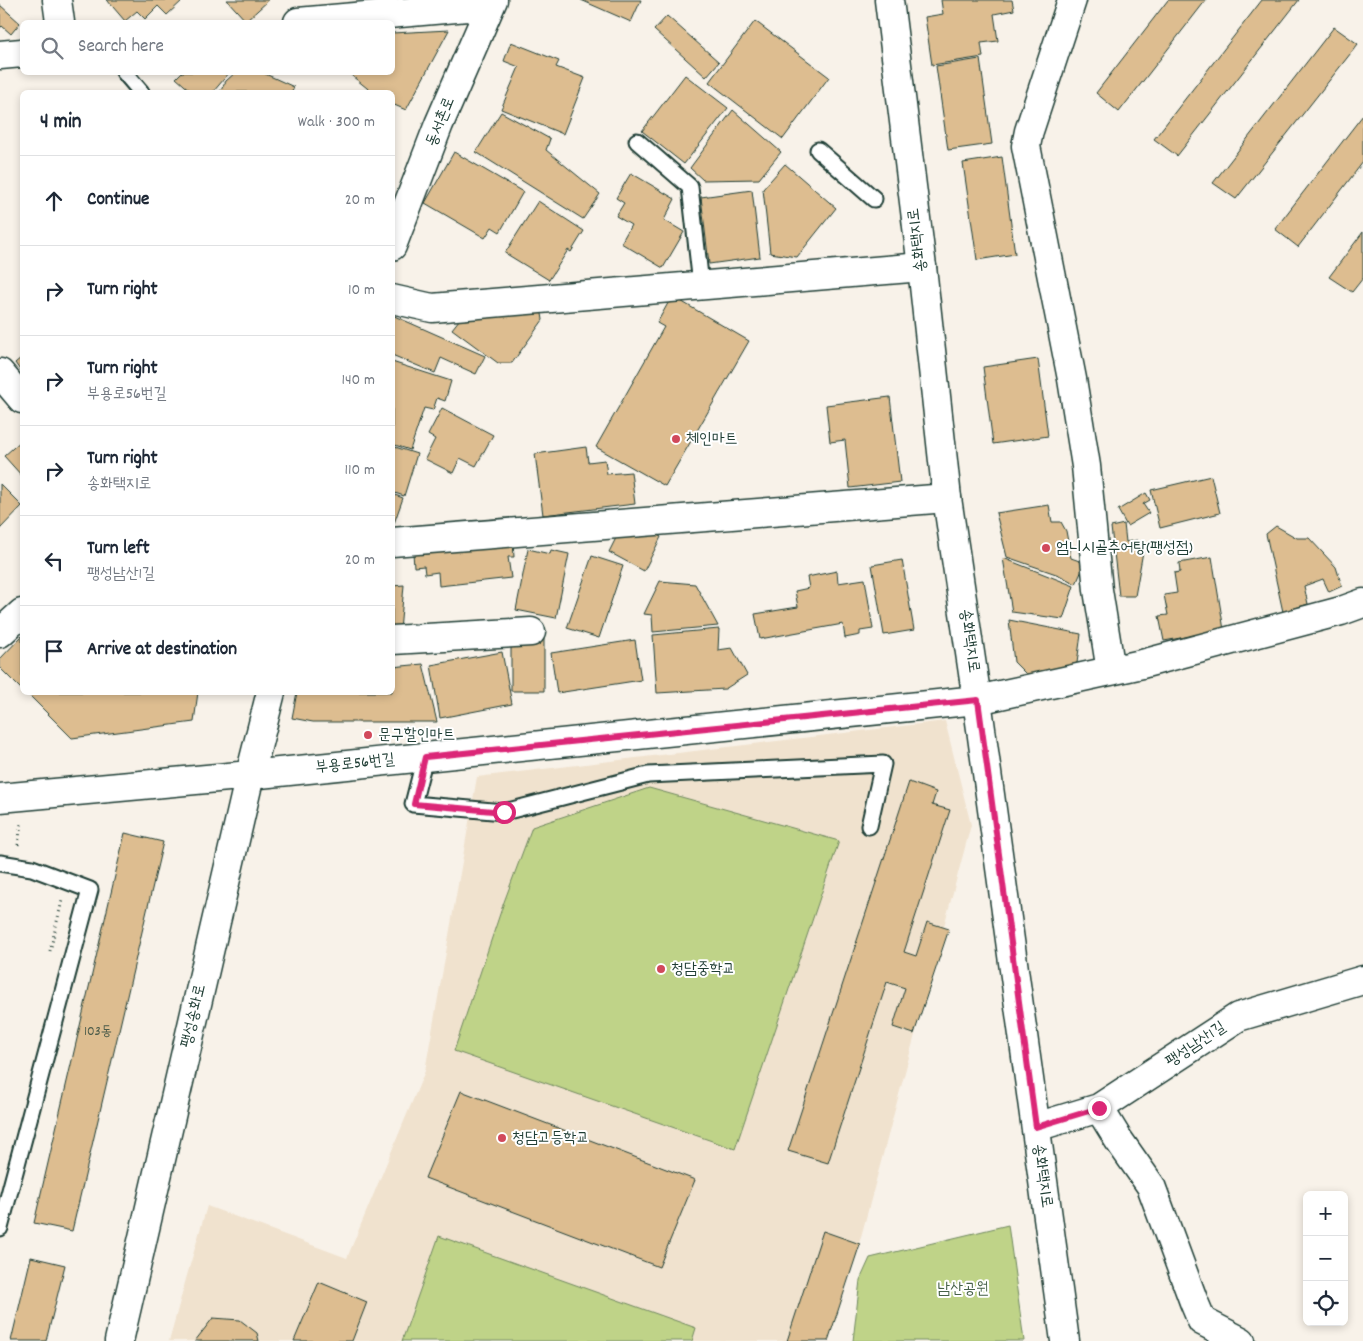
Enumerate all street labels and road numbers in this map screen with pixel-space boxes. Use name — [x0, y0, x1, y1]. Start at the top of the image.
street label: 동서촌로 — [421, 94, 461, 150]
street label: 송화택지로 — [903, 207, 933, 273]
street label: 송화택지로 — [953, 608, 985, 674]
street label: 부용로56번길 — [314, 748, 396, 780]
street label: 팽성송화로 — [176, 982, 212, 1050]
street label: 팽성남산1길 — [1161, 1016, 1231, 1074]
street label: 송화택지로 — [1026, 1143, 1058, 1209]

